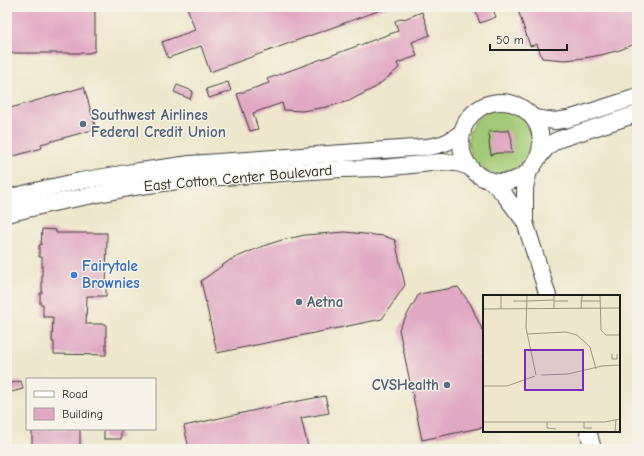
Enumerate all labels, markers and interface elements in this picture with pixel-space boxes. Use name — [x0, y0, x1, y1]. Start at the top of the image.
scale bar — [490, 26, 567, 52]
text: 50 m — [496, 33, 524, 47]
place label: Southwest Airlines Federal Credit Union — [91, 106, 226, 141]
marker: Southwest Airlines Federal Credit Union — [78, 119, 88, 129]
street label: East Cotton Center Boulevard — [143, 161, 333, 195]
place label: Fairytale Brownies — [82, 257, 140, 292]
marker: Fairytale Brownies — [69, 270, 79, 280]
place label: Aetna — [307, 293, 343, 311]
inset map — [483, 295, 620, 432]
marker: Aetna — [294, 297, 304, 307]
place label: CVSHealth — [372, 376, 439, 394]
legend — [26, 378, 156, 430]
marker: CVSHealth — [442, 380, 452, 390]
text: Road — [62, 387, 88, 401]
text: Building — [62, 407, 103, 421]

